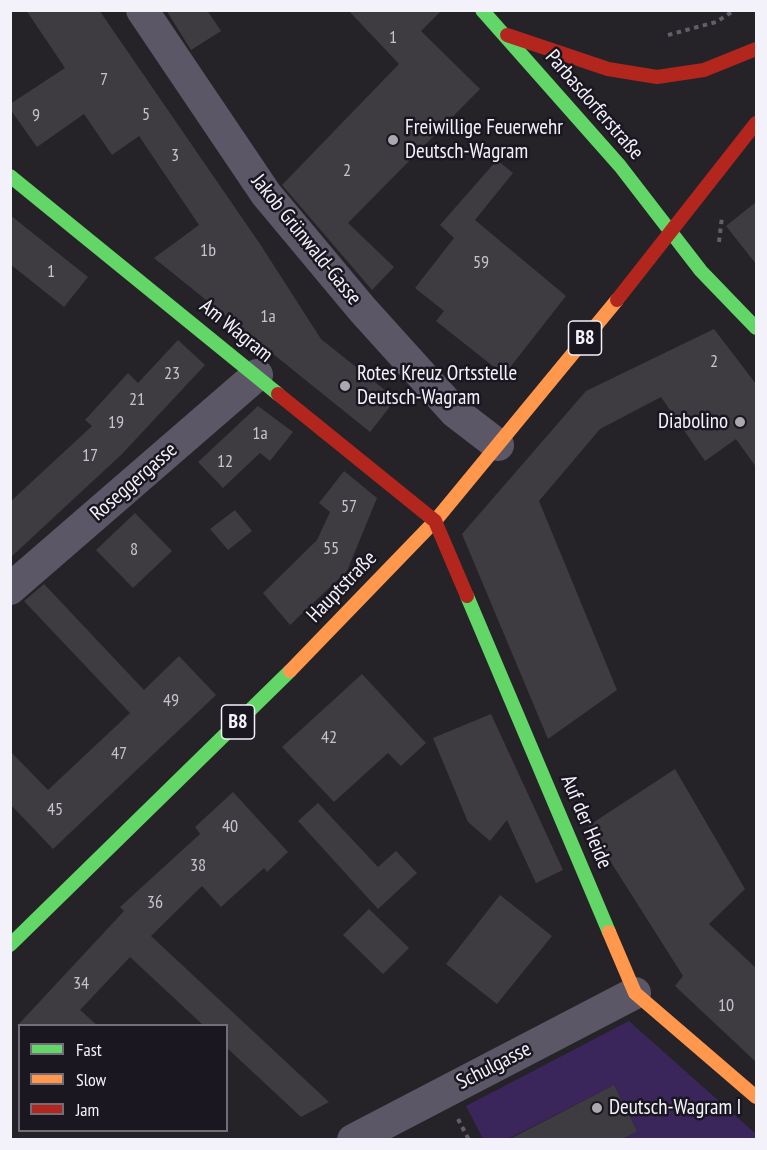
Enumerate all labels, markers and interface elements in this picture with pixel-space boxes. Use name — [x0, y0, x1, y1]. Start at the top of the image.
house number: 1 — [389, 27, 397, 49]
street label: Parbasdorferstraße — [539, 45, 649, 165]
house number: 7 — [100, 69, 108, 91]
house number: 5 — [142, 104, 150, 126]
house number: 9 — [32, 105, 40, 127]
place label: Freiwillige Feuerwehr Deutsch-Wagram — [405, 115, 563, 165]
marker: Freiwillige Feuerwehr Deutsch-Wagram — [386, 133, 400, 147]
house number: 3 — [171, 145, 179, 167]
house number: 2 — [343, 160, 351, 182]
street label: Jakob Grünwald-Gasse — [246, 170, 366, 310]
house number: 1b — [200, 240, 216, 262]
house number: 59 — [473, 252, 489, 274]
house number: 1 — [47, 261, 55, 283]
street label: Am Wagram — [194, 294, 278, 368]
house number: 1a — [260, 306, 276, 328]
road number: B8 — [568, 321, 602, 355]
house number: 2 — [710, 351, 718, 373]
place label: Rotes Kreuz Ortsstelle Deutsch-Wagram — [357, 361, 517, 411]
house number: 23 — [164, 363, 180, 385]
marker: Rotes Kreuz Ortsstelle Deutsch-Wagram — [338, 379, 352, 393]
house number: 21 — [129, 389, 145, 411]
place label: Diabolino — [658, 409, 728, 435]
house number: 19 — [108, 412, 124, 434]
marker: Diabolino — [733, 415, 747, 429]
house number: 1a — [252, 423, 268, 445]
street label: Roseggergasse — [85, 437, 183, 527]
house number: 17 — [82, 445, 98, 467]
house number: 12 — [217, 451, 233, 473]
house number: 57 — [341, 496, 357, 518]
house number: 55 — [323, 538, 339, 560]
house number: 8 — [130, 539, 138, 561]
street label: Hauptstraße — [302, 546, 382, 628]
house number: 49 — [163, 690, 179, 712]
road number: B8 — [222, 705, 254, 739]
house number: 42 — [321, 727, 337, 749]
house number: 47 — [111, 743, 127, 765]
street label: Auf der Heide — [555, 771, 617, 873]
house number: 45 — [47, 799, 63, 821]
house number: 40 — [222, 816, 238, 838]
house number: 38 — [190, 855, 206, 877]
house number: 36 — [147, 892, 163, 914]
house number: 34 — [73, 973, 89, 995]
house number: 10 — [718, 995, 734, 1017]
legend — [18, 1024, 228, 1132]
street label: Schulgasse — [453, 1037, 535, 1095]
text: Fast — [76, 1038, 102, 1061]
text: Slow — [76, 1068, 106, 1091]
place label: Deutsch-Wagram I — [609, 1095, 741, 1121]
text: Jam — [76, 1098, 99, 1121]
marker: Deutsch-Wagram I — [590, 1101, 604, 1115]

